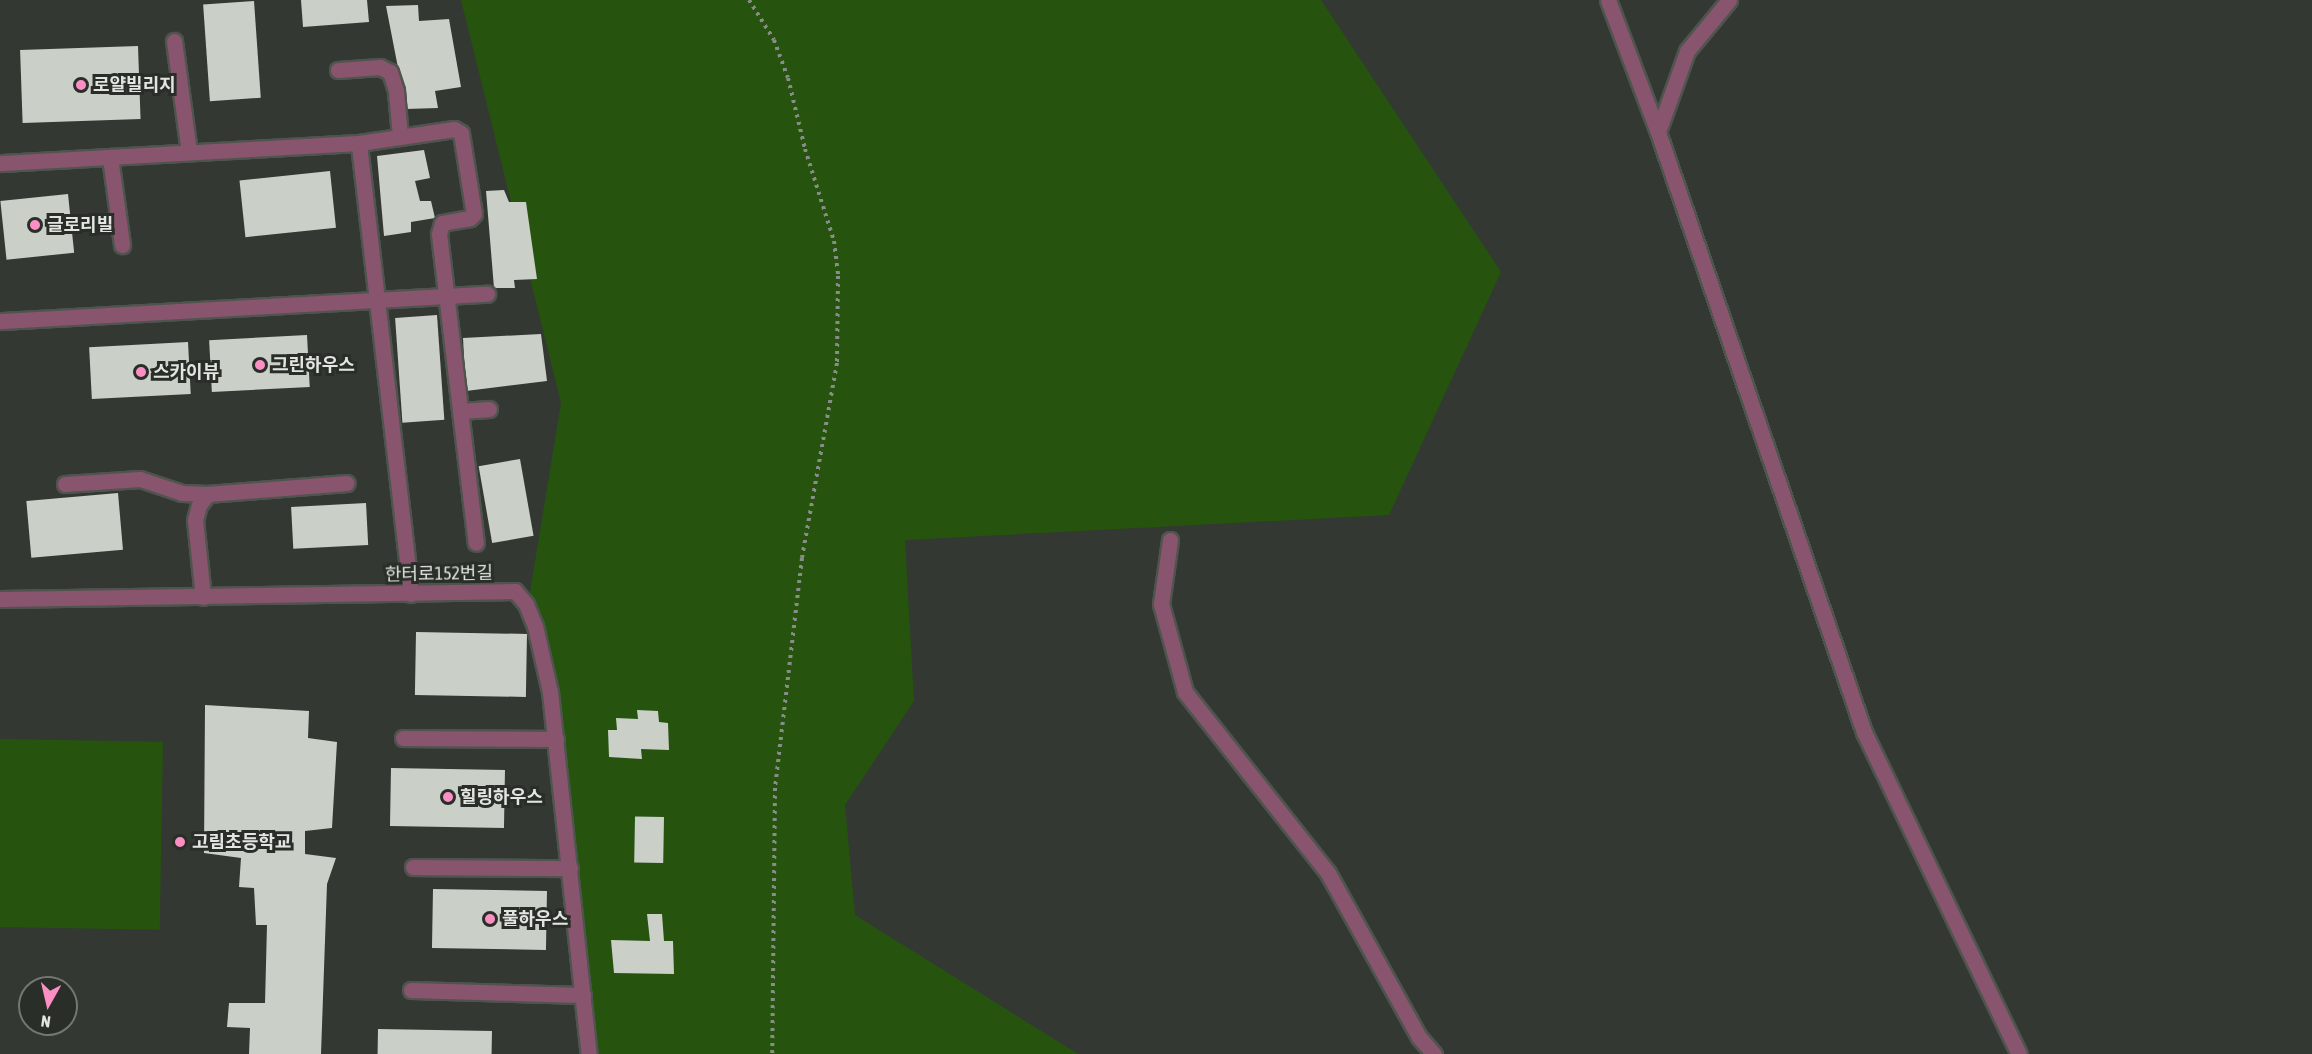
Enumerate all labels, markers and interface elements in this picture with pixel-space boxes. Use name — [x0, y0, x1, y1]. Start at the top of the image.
place label: 로얄빌리지 — [93, 74, 176, 96]
marker: 로얄빌리지 — [74, 78, 88, 92]
place label: 글로리빌 — [47, 214, 113, 236]
marker: 글로리빌 — [28, 218, 42, 232]
place label: 그린하우스 — [272, 354, 355, 376]
marker: 그린하우스 — [253, 358, 267, 372]
place label: 스카이뷰 — [153, 361, 219, 383]
marker: 스카이뷰 — [134, 365, 148, 379]
street label: 한터로152번길 — [385, 562, 493, 586]
place label: 힐링하우스 — [460, 786, 543, 808]
marker: 힐링하우스 — [441, 790, 455, 804]
place label: 고림초등학교 — [192, 831, 291, 853]
marker: 고림초등학교 — [173, 835, 187, 849]
place label: 풀하우스 — [502, 908, 568, 930]
marker: 풀하우스 — [483, 912, 497, 926]
north arrow — [18, 976, 78, 1036]
text: N — [40, 1012, 52, 1031]

